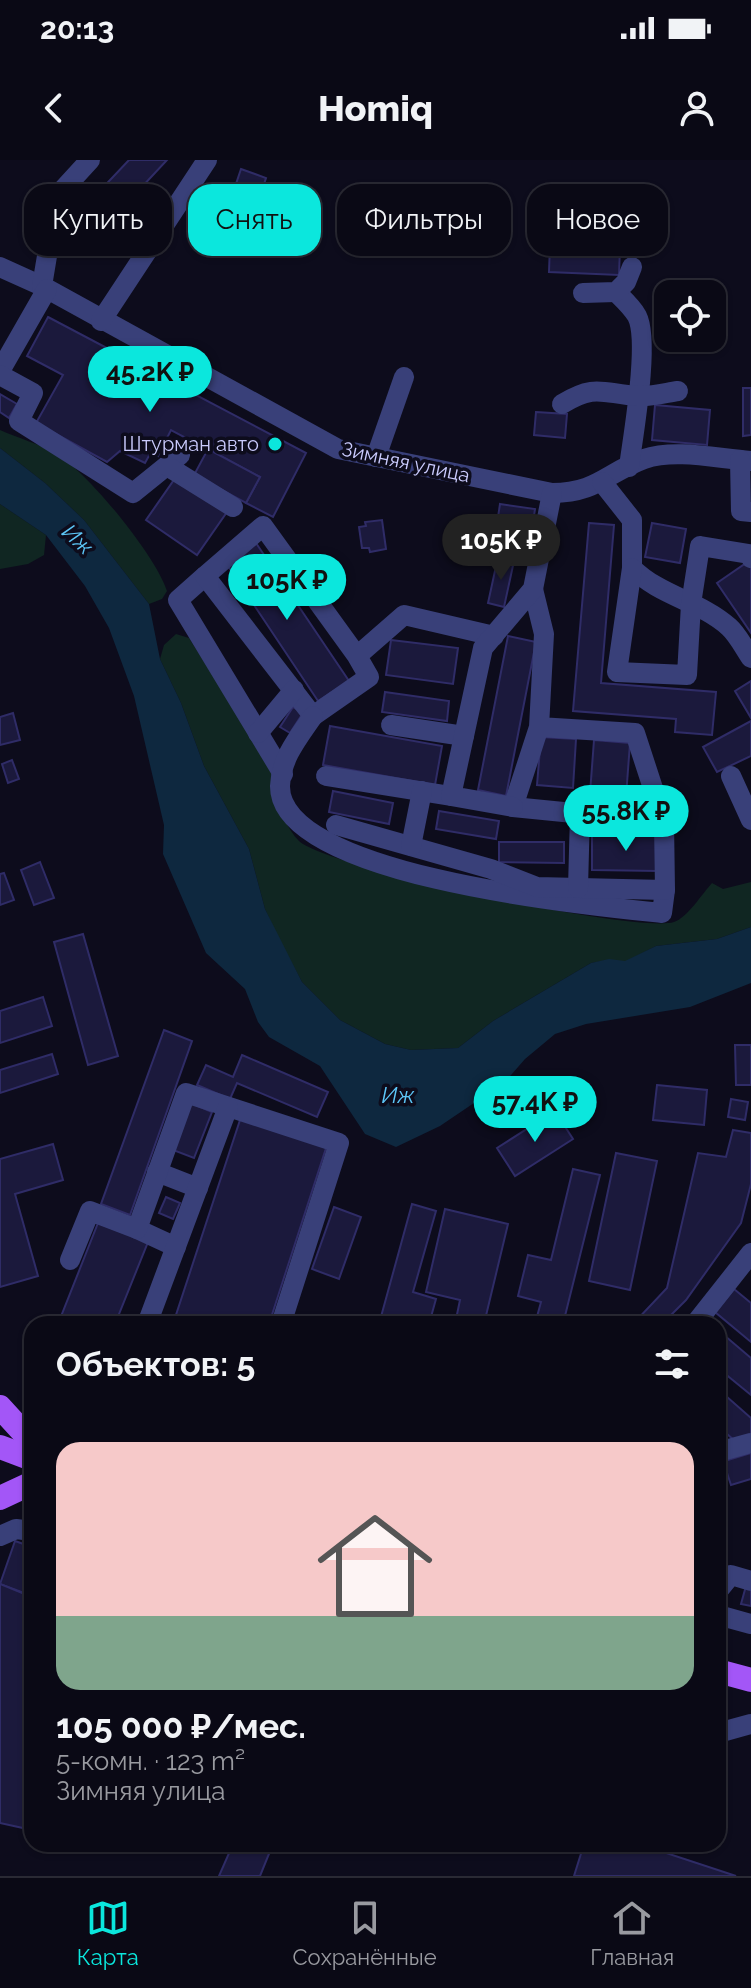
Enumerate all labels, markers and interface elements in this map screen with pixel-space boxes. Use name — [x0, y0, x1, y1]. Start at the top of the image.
text: 20:13 — [40, 11, 114, 46]
icon: back — [32, 86, 76, 130]
icon: person — [675, 86, 719, 130]
text: Homiq — [318, 87, 433, 129]
chip: Купить — [24, 184, 172, 256]
chip: Снять — [188, 184, 321, 256]
chip: Фильтры — [337, 184, 511, 256]
chip: Новое — [527, 184, 668, 256]
map controls — [654, 280, 726, 352]
button: locate — [654, 280, 726, 352]
pin: 45.2K ₽ — [76, 346, 224, 414]
text: 45.2K ₽ — [106, 357, 194, 387]
place label: Штурман авто — [123, 432, 259, 456]
marker: Штурман авто — [266, 435, 284, 453]
street label: Зимняя улица — [340, 437, 472, 487]
pin: 105K ₽ — [436, 514, 566, 582]
water label: Иж — [57, 518, 99, 560]
text: 105K ₽ — [460, 525, 542, 555]
pin: 105K ₽ — [222, 554, 352, 622]
text: 105K ₽ — [246, 565, 328, 595]
pin: 55.8K ₽ — [552, 785, 700, 853]
text: 55.8K ₽ — [582, 796, 670, 826]
pin: 57.4K ₽ — [461, 1076, 609, 1144]
water label: Иж — [382, 1082, 415, 1108]
text: 57.4K ₽ — [492, 1087, 578, 1117]
icon: filters — [650, 1342, 694, 1386]
text: Объектов: 5 — [56, 1344, 255, 1384]
icon: home — [303, 1494, 447, 1638]
text: 105 000 ₽/мес. — [56, 1706, 306, 1746]
text: 5-комн. · 123 m² — [56, 1746, 245, 1776]
text: Зимняя улица — [56, 1776, 225, 1806]
tab: Карта — [77, 1896, 139, 1970]
tab: Сохранённые — [293, 1896, 437, 1970]
tab: Главная — [590, 1896, 674, 1970]

